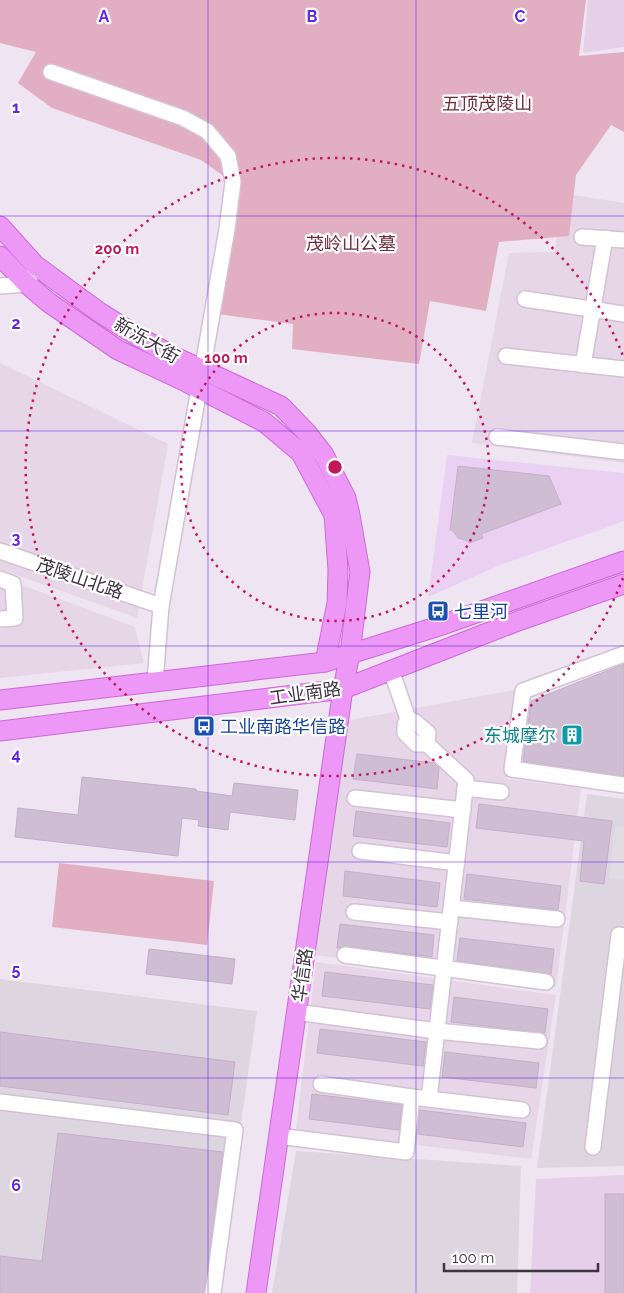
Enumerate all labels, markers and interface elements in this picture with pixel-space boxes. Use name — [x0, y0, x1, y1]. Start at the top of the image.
text: A — [99, 7, 110, 26]
text: B — [307, 7, 318, 26]
text: C — [515, 7, 526, 26]
park label: 五顶茂陵山 — [442, 93, 532, 114]
text: 1 — [12, 98, 20, 117]
park label: 茂岭山公墓 — [306, 233, 396, 254]
text: 200 m — [95, 240, 139, 258]
street label: 新泺大街 — [111, 313, 183, 367]
text: 2 — [11, 314, 21, 333]
text: 100 m — [204, 349, 248, 367]
centre of rings — [326, 458, 344, 476]
text: 3 — [12, 529, 21, 548]
street label: 茂陵山北路 — [34, 553, 126, 603]
bus stop icon: 七里河 — [426, 599, 450, 623]
place label: 七里河 — [454, 601, 508, 622]
street label: 工业南路 — [268, 678, 342, 708]
bus stop icon: 工业南路华信路 — [192, 714, 216, 738]
place label: 工业南路华信路 — [220, 716, 346, 737]
building icon: 东城摩尔 — [560, 723, 584, 747]
place label: 东城摩尔 — [484, 725, 556, 746]
text: 4 — [11, 745, 21, 764]
street label: 华信路 — [288, 947, 316, 1003]
text: 5 — [12, 960, 21, 979]
text: 6 — [11, 1176, 21, 1195]
scale bar — [444, 1240, 598, 1272]
text: 100 m — [452, 1249, 494, 1267]

